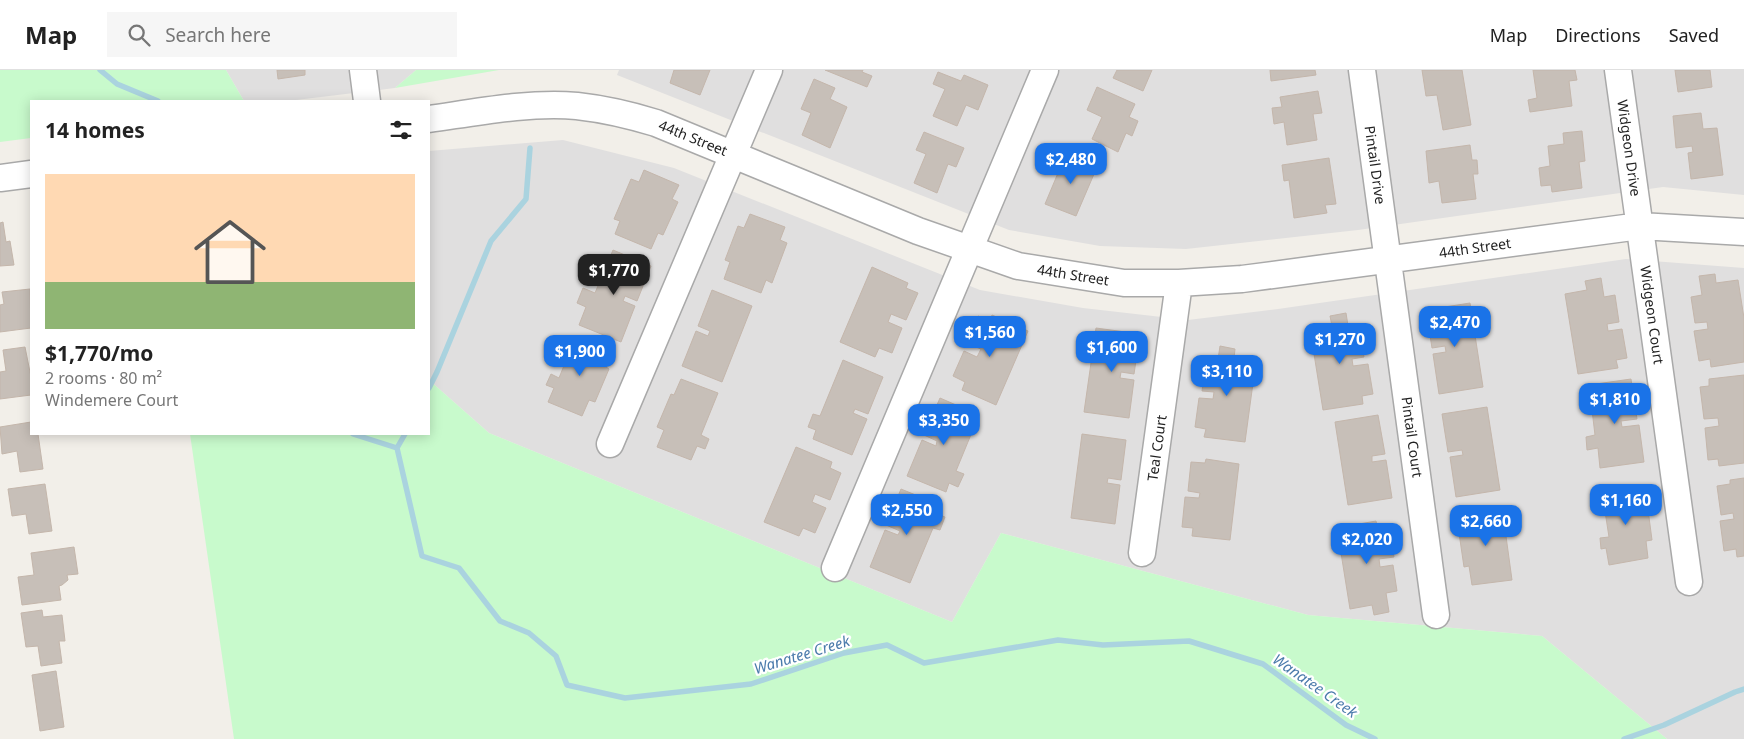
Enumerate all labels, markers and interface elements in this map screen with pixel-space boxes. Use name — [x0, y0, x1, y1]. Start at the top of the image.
search box — [107, 12, 457, 57]
text: Map — [25, 18, 77, 51]
icon: search — [125, 21, 153, 49]
text: Search here — [165, 22, 271, 48]
text: Map — [1490, 23, 1527, 47]
text: Directions — [1555, 23, 1641, 47]
text: Saved — [1669, 23, 1719, 47]
street label: Widgeon Drive — [1613, 99, 1646, 197]
street label: 44th Street — [656, 115, 730, 160]
text: 14 homes — [45, 116, 145, 144]
icon: filters — [387, 116, 415, 144]
street label: Pintail Drive — [1361, 124, 1390, 206]
pin: $2,480 — [1030, 142, 1112, 185]
text: $2,480 — [1046, 148, 1096, 170]
icon: home — [185, 207, 275, 297]
street label: 44th Street — [1438, 233, 1512, 262]
pin: $1,770 — [573, 254, 655, 296]
text: $1,770 — [589, 259, 639, 281]
street label: 44th Street — [1036, 259, 1110, 290]
street label: Widgeon Court — [1636, 264, 1669, 365]
pin: $2,470 — [1414, 306, 1496, 348]
text: $2,470 — [1430, 311, 1480, 333]
pin: $1,560 — [949, 316, 1031, 358]
text: $1,560 — [965, 321, 1015, 343]
pin: $1,270 — [1299, 322, 1381, 365]
text: $1,270 — [1315, 328, 1365, 350]
pin: $1,600 — [1071, 330, 1153, 373]
pin: $1,900 — [539, 334, 621, 377]
text: $1,600 — [1087, 336, 1137, 358]
text: $1,770/mo — [45, 339, 153, 367]
text: $1,900 — [555, 340, 605, 362]
pin: $3,110 — [1186, 354, 1268, 397]
text: $3,110 — [1202, 360, 1252, 382]
text: 2 rooms · 80 m² — [45, 367, 162, 389]
pin: $1,810 — [1574, 382, 1656, 425]
text: $1,810 — [1590, 388, 1640, 410]
text: Windemere Court — [45, 389, 178, 411]
street label: Pintail Court — [1397, 395, 1428, 479]
pin: $3,350 — [903, 404, 985, 446]
text: $3,350 — [919, 409, 969, 431]
street label: Teal Court — [1142, 414, 1171, 482]
pin: $1,160 — [1585, 484, 1667, 526]
text: $1,160 — [1601, 489, 1651, 511]
pin: $2,550 — [866, 494, 948, 536]
text: $2,550 — [882, 499, 932, 521]
pin: $2,660 — [1445, 504, 1527, 547]
text: $2,660 — [1461, 510, 1511, 532]
pin: $2,020 — [1326, 522, 1408, 565]
text: $2,020 — [1342, 528, 1392, 550]
water label: Wanatee Creek — [751, 630, 853, 678]
water label: Wanatee Creek — [1269, 649, 1362, 722]

